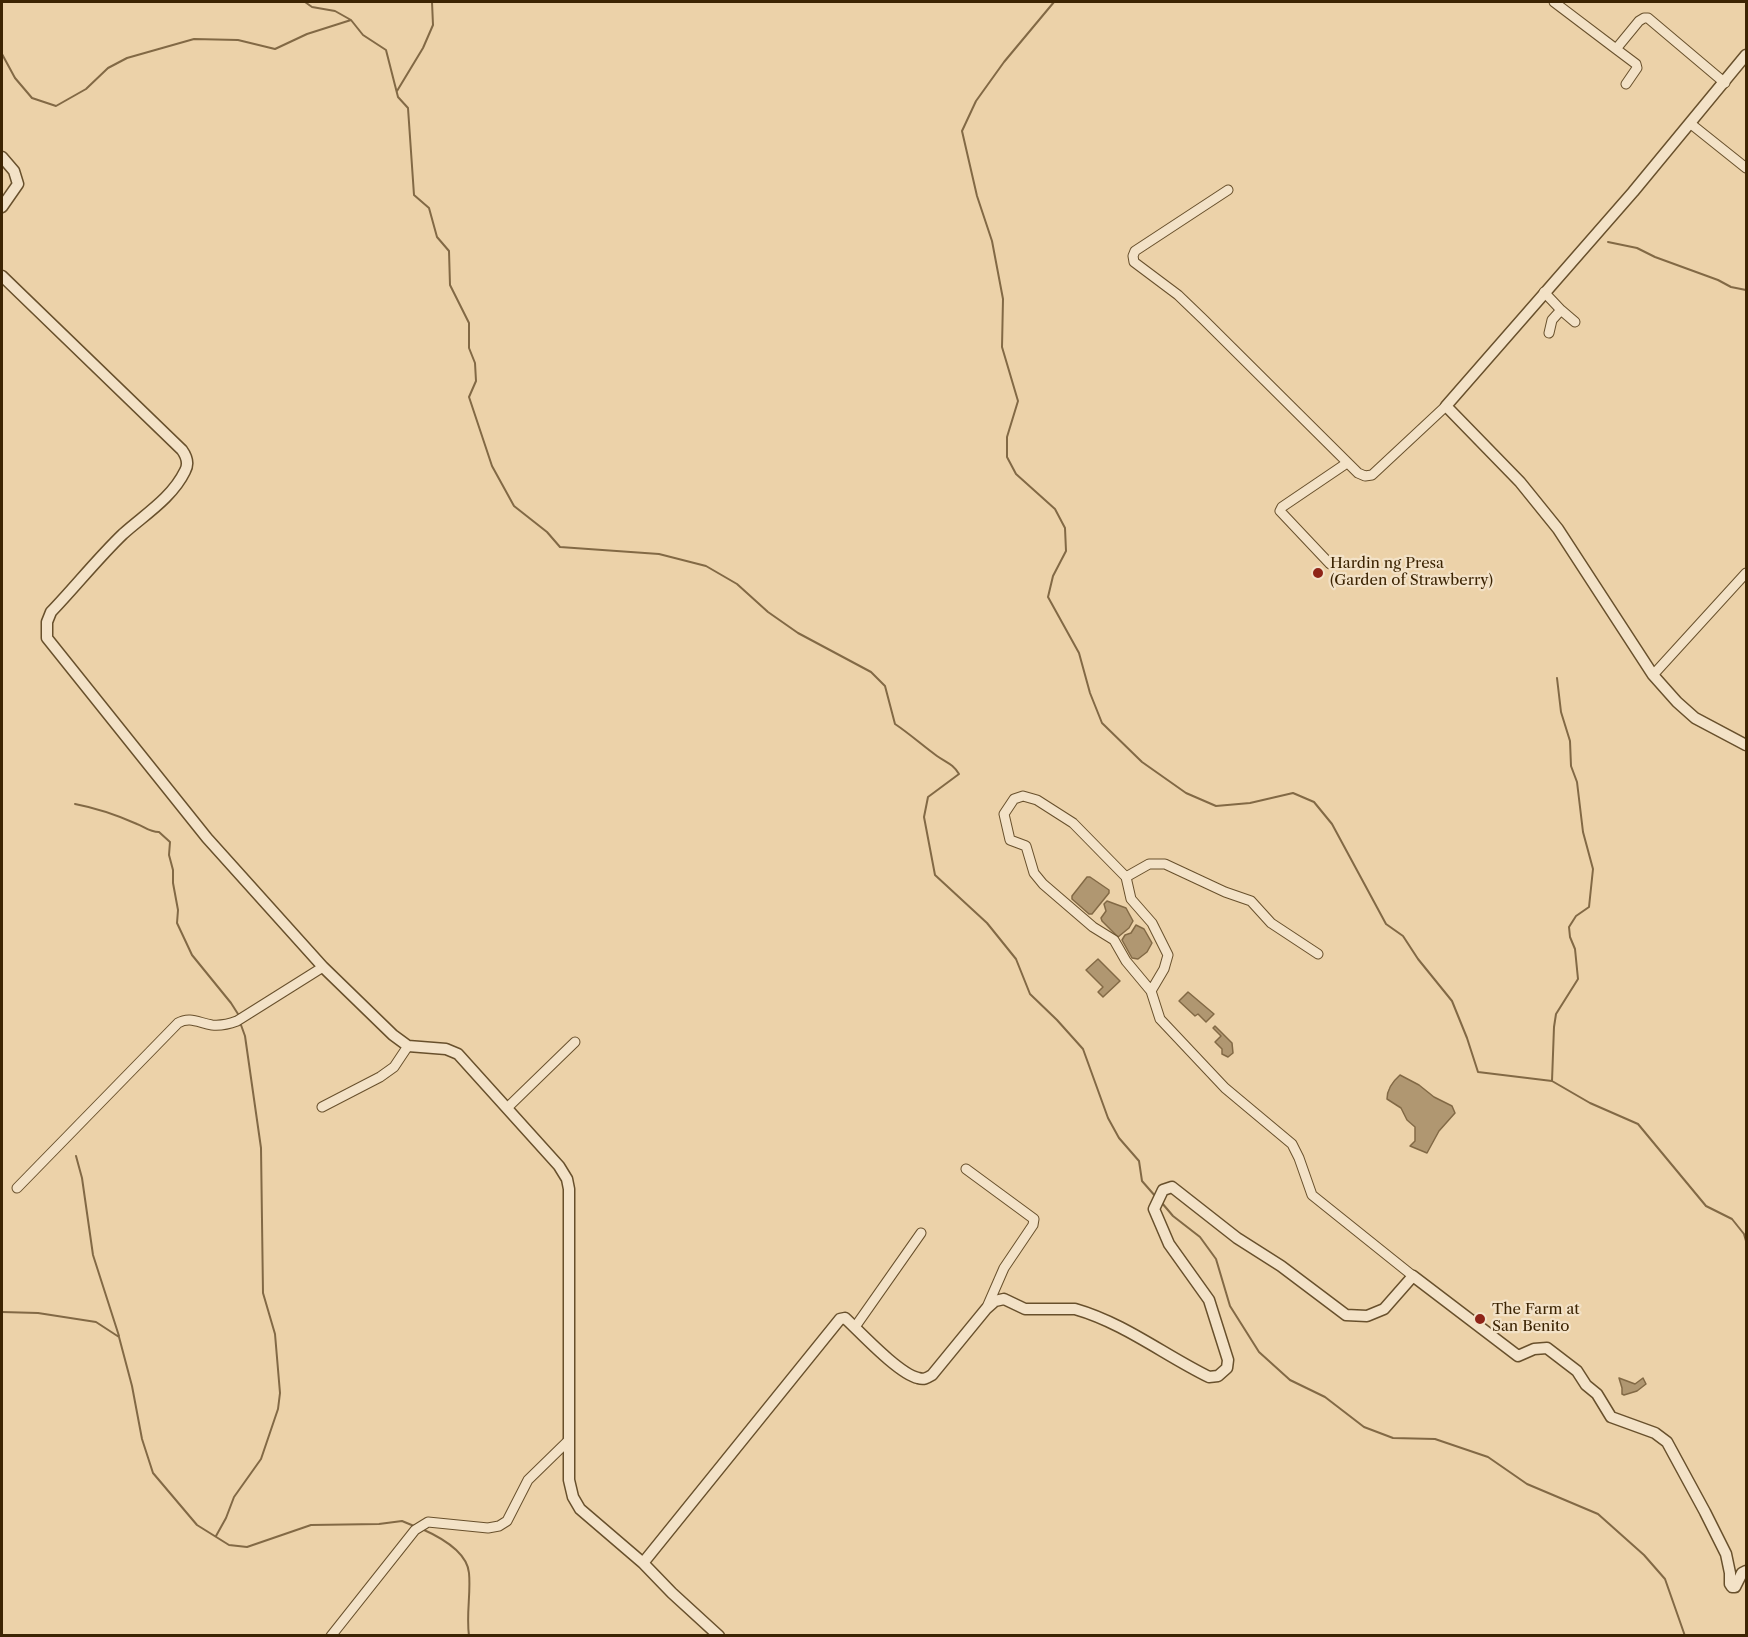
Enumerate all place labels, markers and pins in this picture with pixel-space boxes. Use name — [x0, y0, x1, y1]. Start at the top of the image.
place label: Hardin ng Presa (Garden of Strawberry) — [1330, 555, 1493, 590]
marker: Hardin ng Presa (Garden of Strawberry) — [1311, 566, 1325, 580]
place label: The Farm at San Benito — [1492, 1301, 1580, 1336]
marker: The Farm at San Benito — [1473, 1312, 1487, 1326]

